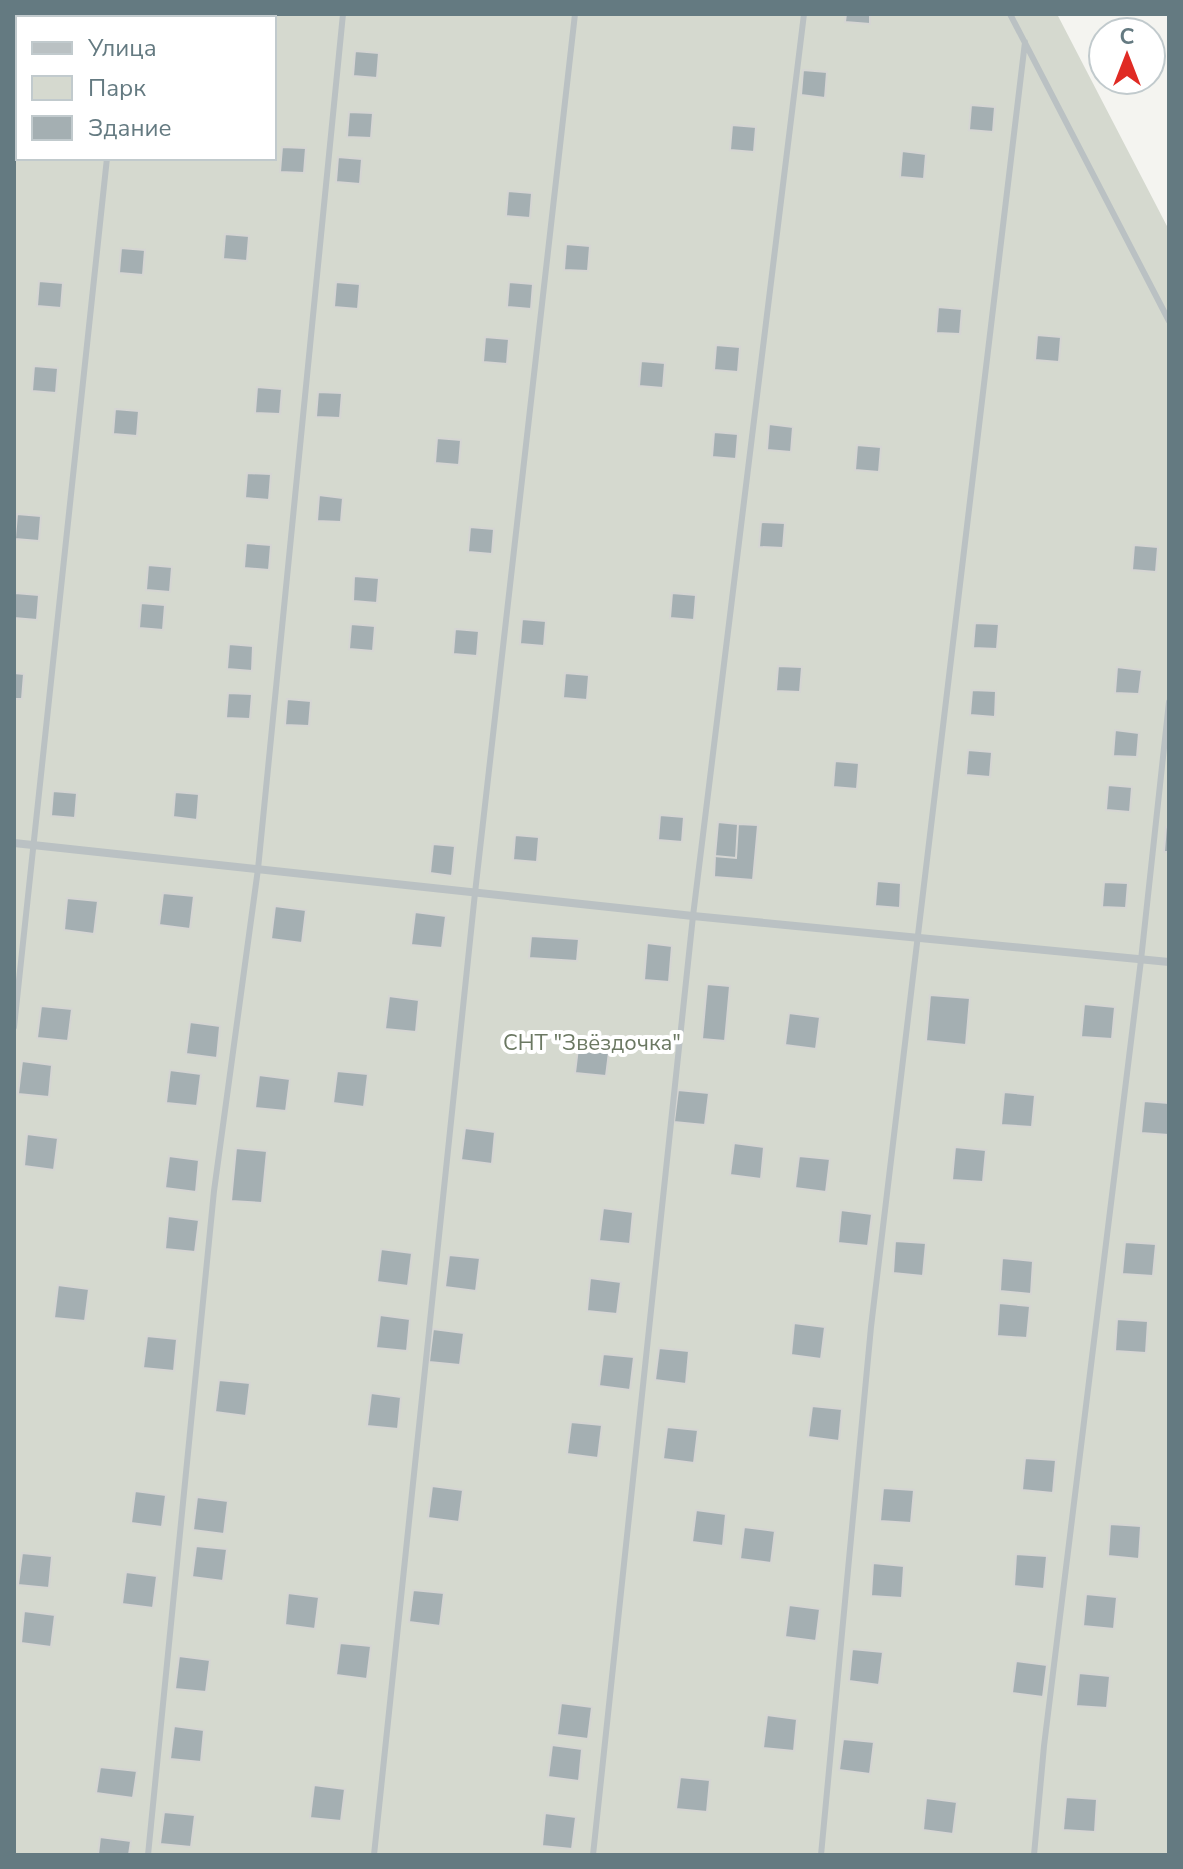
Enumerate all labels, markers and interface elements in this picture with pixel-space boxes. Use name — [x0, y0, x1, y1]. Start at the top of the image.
legend — [16, 16, 276, 160]
north arrow — [1087, 16, 1167, 96]
text: С — [1120, 22, 1135, 52]
text: Улица — [87, 32, 157, 64]
text: Парк — [88, 72, 146, 104]
text: Здание — [88, 112, 172, 144]
park label: СНТ "Звёздочка" — [503, 1028, 681, 1058]

